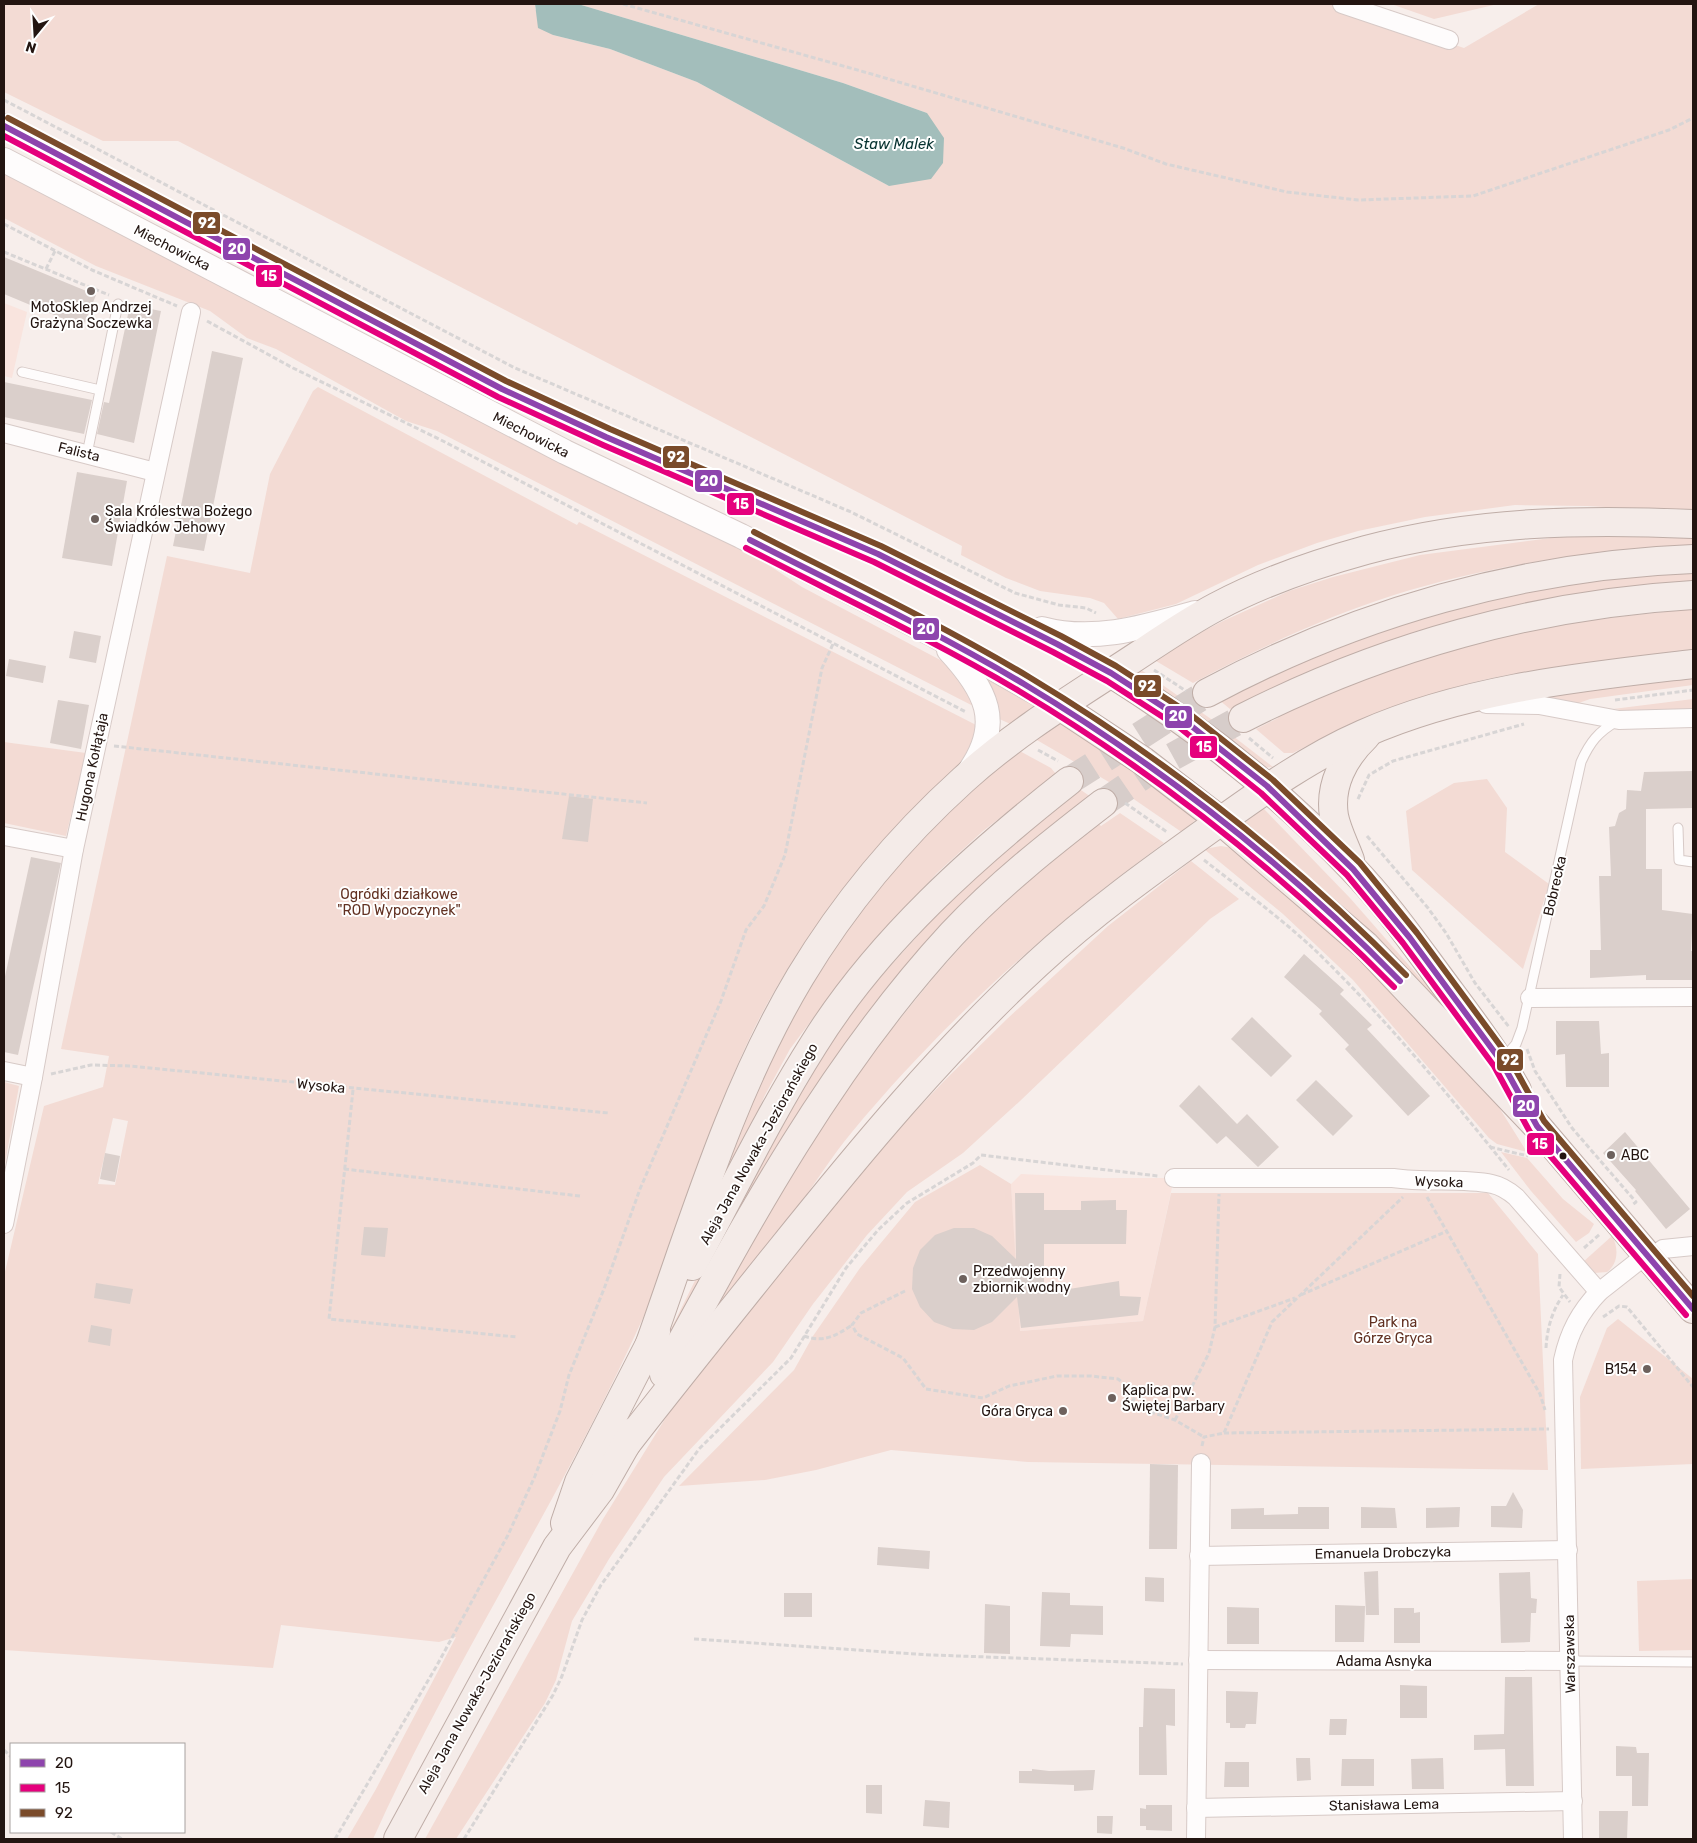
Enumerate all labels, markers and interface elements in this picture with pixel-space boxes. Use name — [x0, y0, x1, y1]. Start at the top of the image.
north arrow — [10, 10, 60, 60]
text: N — [24, 37, 39, 57]
water label: Staw Malek — [854, 135, 934, 153]
line badge: 92 — [192, 211, 221, 235]
text: 92 — [198, 215, 216, 232]
street label: Miechowicka — [131, 221, 213, 275]
line badge: 20 — [222, 237, 251, 261]
text: 20 — [228, 241, 246, 258]
line badge: 15 — [255, 264, 283, 288]
text: 15 — [261, 268, 277, 285]
marker: MotoSklep Andrzej Grażyna Soczewka — [85, 285, 97, 297]
place label: MotoSklep Andrzej Grażyna Soczewka — [30, 299, 152, 332]
street label: Miechowicka — [490, 408, 572, 462]
street label: Falista — [56, 439, 102, 465]
line badge: 92 — [662, 445, 690, 469]
text: 92 — [667, 449, 685, 466]
line badge: 20 — [694, 469, 723, 493]
text: 20 — [700, 473, 718, 490]
line badge: 15 — [726, 492, 755, 516]
text: 15 — [733, 496, 749, 513]
place label: Sala Królestwa Bożego Świadków Jehowy — [105, 503, 252, 536]
marker: Sala Królestwa Bożego Świadków Jehowy — [89, 513, 101, 525]
line badge: 20 — [912, 617, 940, 641]
text: 20 — [917, 621, 935, 638]
line badge: 92 — [1133, 674, 1162, 698]
text: 92 — [1138, 678, 1156, 695]
line badge: 20 — [1164, 705, 1193, 729]
text: 20 — [1169, 708, 1187, 725]
street label: Hugona Kołłątaja — [72, 711, 112, 823]
line badge: 15 — [1189, 735, 1218, 759]
text: 15 — [1196, 739, 1212, 756]
street label: Bobrecka — [1540, 854, 1570, 918]
park label: Ogródki działkowe "ROD Wypoczynek" — [337, 886, 461, 919]
street label: Aleja Jana Nowaka-Jeziorańskiego — [696, 1040, 822, 1248]
line badge: 92 — [1496, 1048, 1524, 1072]
text: 92 — [1501, 1052, 1519, 1069]
street label: Wysoka — [296, 1075, 346, 1097]
line badge: 20 — [1512, 1094, 1540, 1118]
text: 20 — [1517, 1098, 1535, 1115]
line badge: 15 — [1526, 1132, 1555, 1156]
text: 15 — [1532, 1136, 1548, 1153]
place label: ABC — [1621, 1147, 1649, 1164]
marker: ABC — [1605, 1149, 1617, 1161]
unlabelled marker — [1558, 1151, 1568, 1161]
street label: Wysoka — [1414, 1173, 1464, 1191]
place label: Przedwojenny zbiornik wodny — [973, 1263, 1071, 1296]
marker: Przedwojenny zbiornik wodny — [957, 1273, 969, 1285]
park label: Park na Górze Gryca — [1354, 1314, 1432, 1347]
place label: B154 — [1605, 1361, 1637, 1378]
marker: B154 — [1641, 1363, 1653, 1375]
place label: Kaplica pw. Świętej Barbary — [1122, 1382, 1225, 1415]
marker: Kaplica pw. Świętej Barbary — [1106, 1392, 1118, 1404]
place label: Góra Gryca — [981, 1403, 1053, 1420]
marker: Góra Gryca — [1057, 1405, 1069, 1417]
street label: Emanuela Drobczyka — [1315, 1543, 1451, 1563]
street label: Aleja Jana Nowaka-Jeziorańskiego — [414, 1589, 540, 1797]
street label: Warszawska — [1561, 1614, 1579, 1694]
street label: Adama Asnyka — [1336, 1653, 1432, 1670]
legend — [10, 1743, 185, 1833]
text: 20 — [55, 1754, 73, 1772]
text: 15 — [55, 1779, 70, 1797]
street label: Stanisława Lema — [1329, 1796, 1439, 1814]
text: 92 — [55, 1804, 73, 1822]

